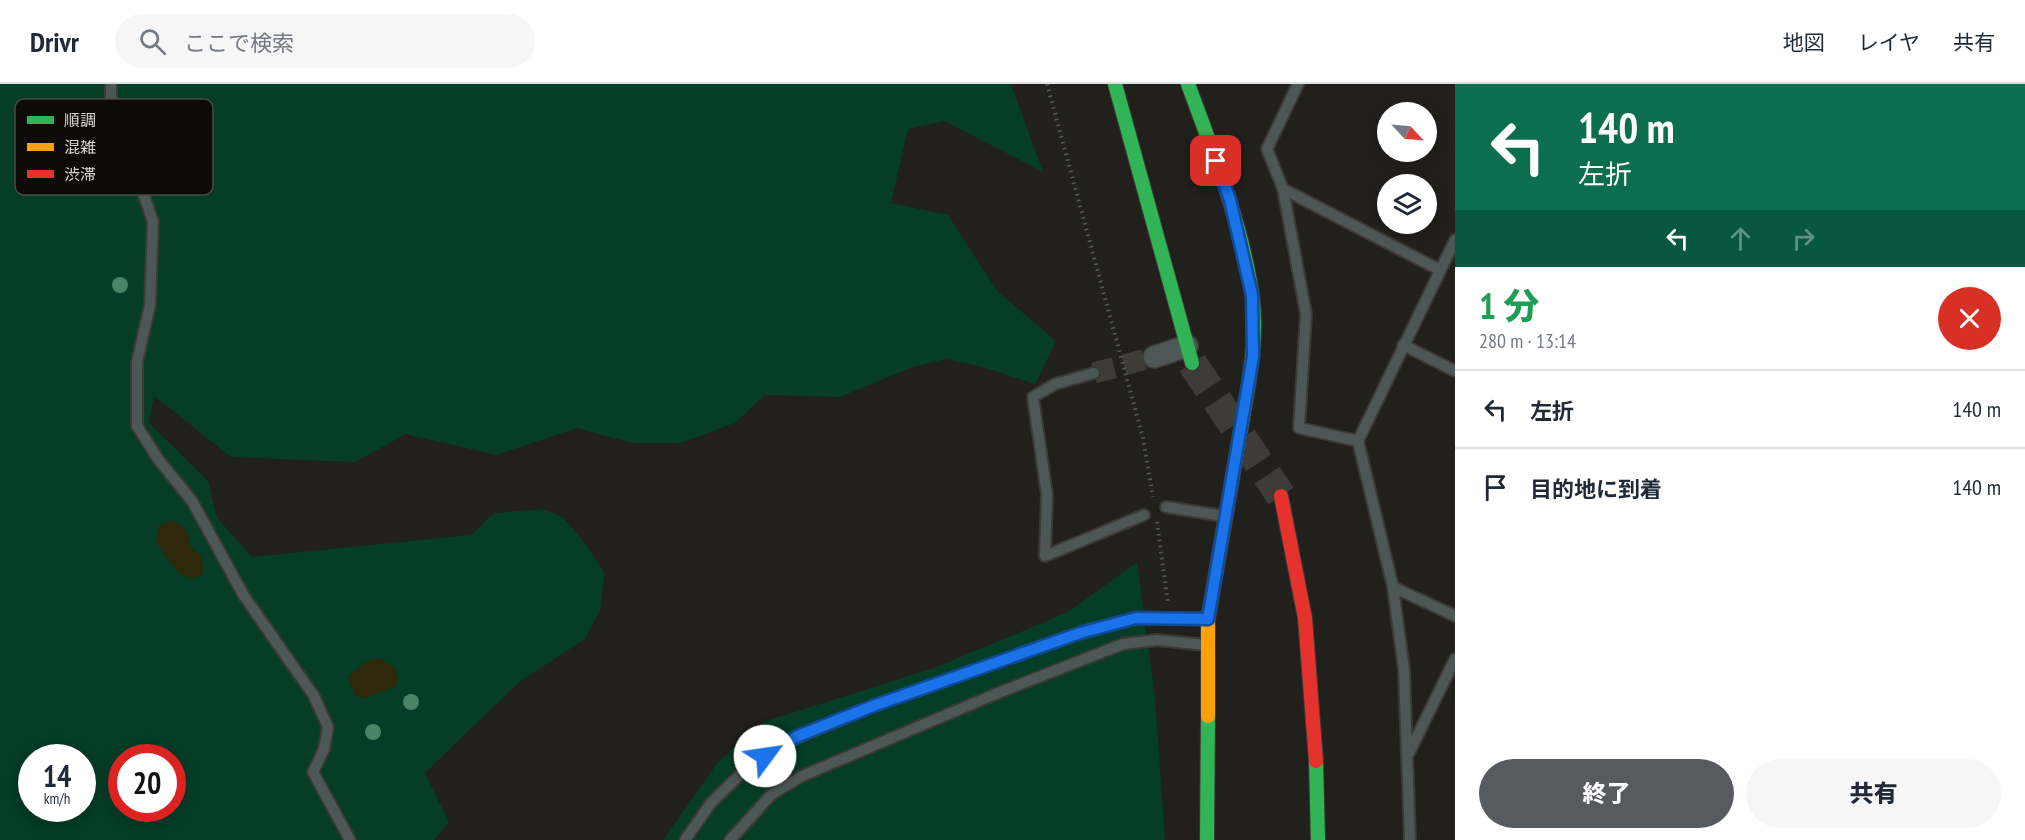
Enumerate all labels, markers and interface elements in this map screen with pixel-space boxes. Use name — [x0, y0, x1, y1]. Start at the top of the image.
search box — [115, 14, 535, 68]
text: Drivr — [30, 23, 79, 60]
icon: search — [136, 25, 169, 58]
text: ここで検索 — [184, 29, 294, 57]
text: 地図 — [1783, 29, 1825, 56]
text: レイヤ — [1858, 29, 1920, 56]
text: 共有 — [1953, 29, 1995, 56]
legend — [15, 99, 213, 195]
text: 140 m — [1578, 100, 1675, 155]
north arrow — [1377, 102, 1437, 162]
map controls — [1377, 102, 1437, 234]
icon: left — [1479, 108, 1557, 186]
text: 順調 — [64, 110, 96, 130]
pin — [1190, 135, 1241, 186]
text: 混雑 — [64, 137, 96, 157]
icon: arrive — [1199, 144, 1232, 177]
text: 左折 — [1578, 157, 1632, 191]
text: 渋滞 — [64, 164, 96, 184]
button: layers — [1377, 174, 1437, 234]
icon: left — [1661, 222, 1694, 255]
icon: ahead — [1724, 222, 1757, 255]
icon: right — [1787, 222, 1820, 255]
text: 1 分 — [1479, 282, 1540, 329]
button: close — [1938, 287, 2001, 350]
text: 280 m · 13:14 — [1479, 328, 1576, 354]
icon: left — [1479, 393, 1512, 426]
text: 140 m — [1952, 395, 2001, 423]
text: 左折 — [1530, 397, 1574, 425]
icon: arrive — [1479, 471, 1512, 504]
text: 140 m — [1952, 473, 2001, 501]
text: 目的地に到着 — [1530, 475, 1662, 503]
position arrow — [733, 724, 797, 788]
speed limit sign: 20 — [108, 744, 186, 822]
text: 14 — [43, 756, 71, 795]
button: 終了 — [1479, 759, 1734, 828]
button: 共有 — [1746, 759, 2001, 828]
text: km/h — [44, 789, 70, 808]

